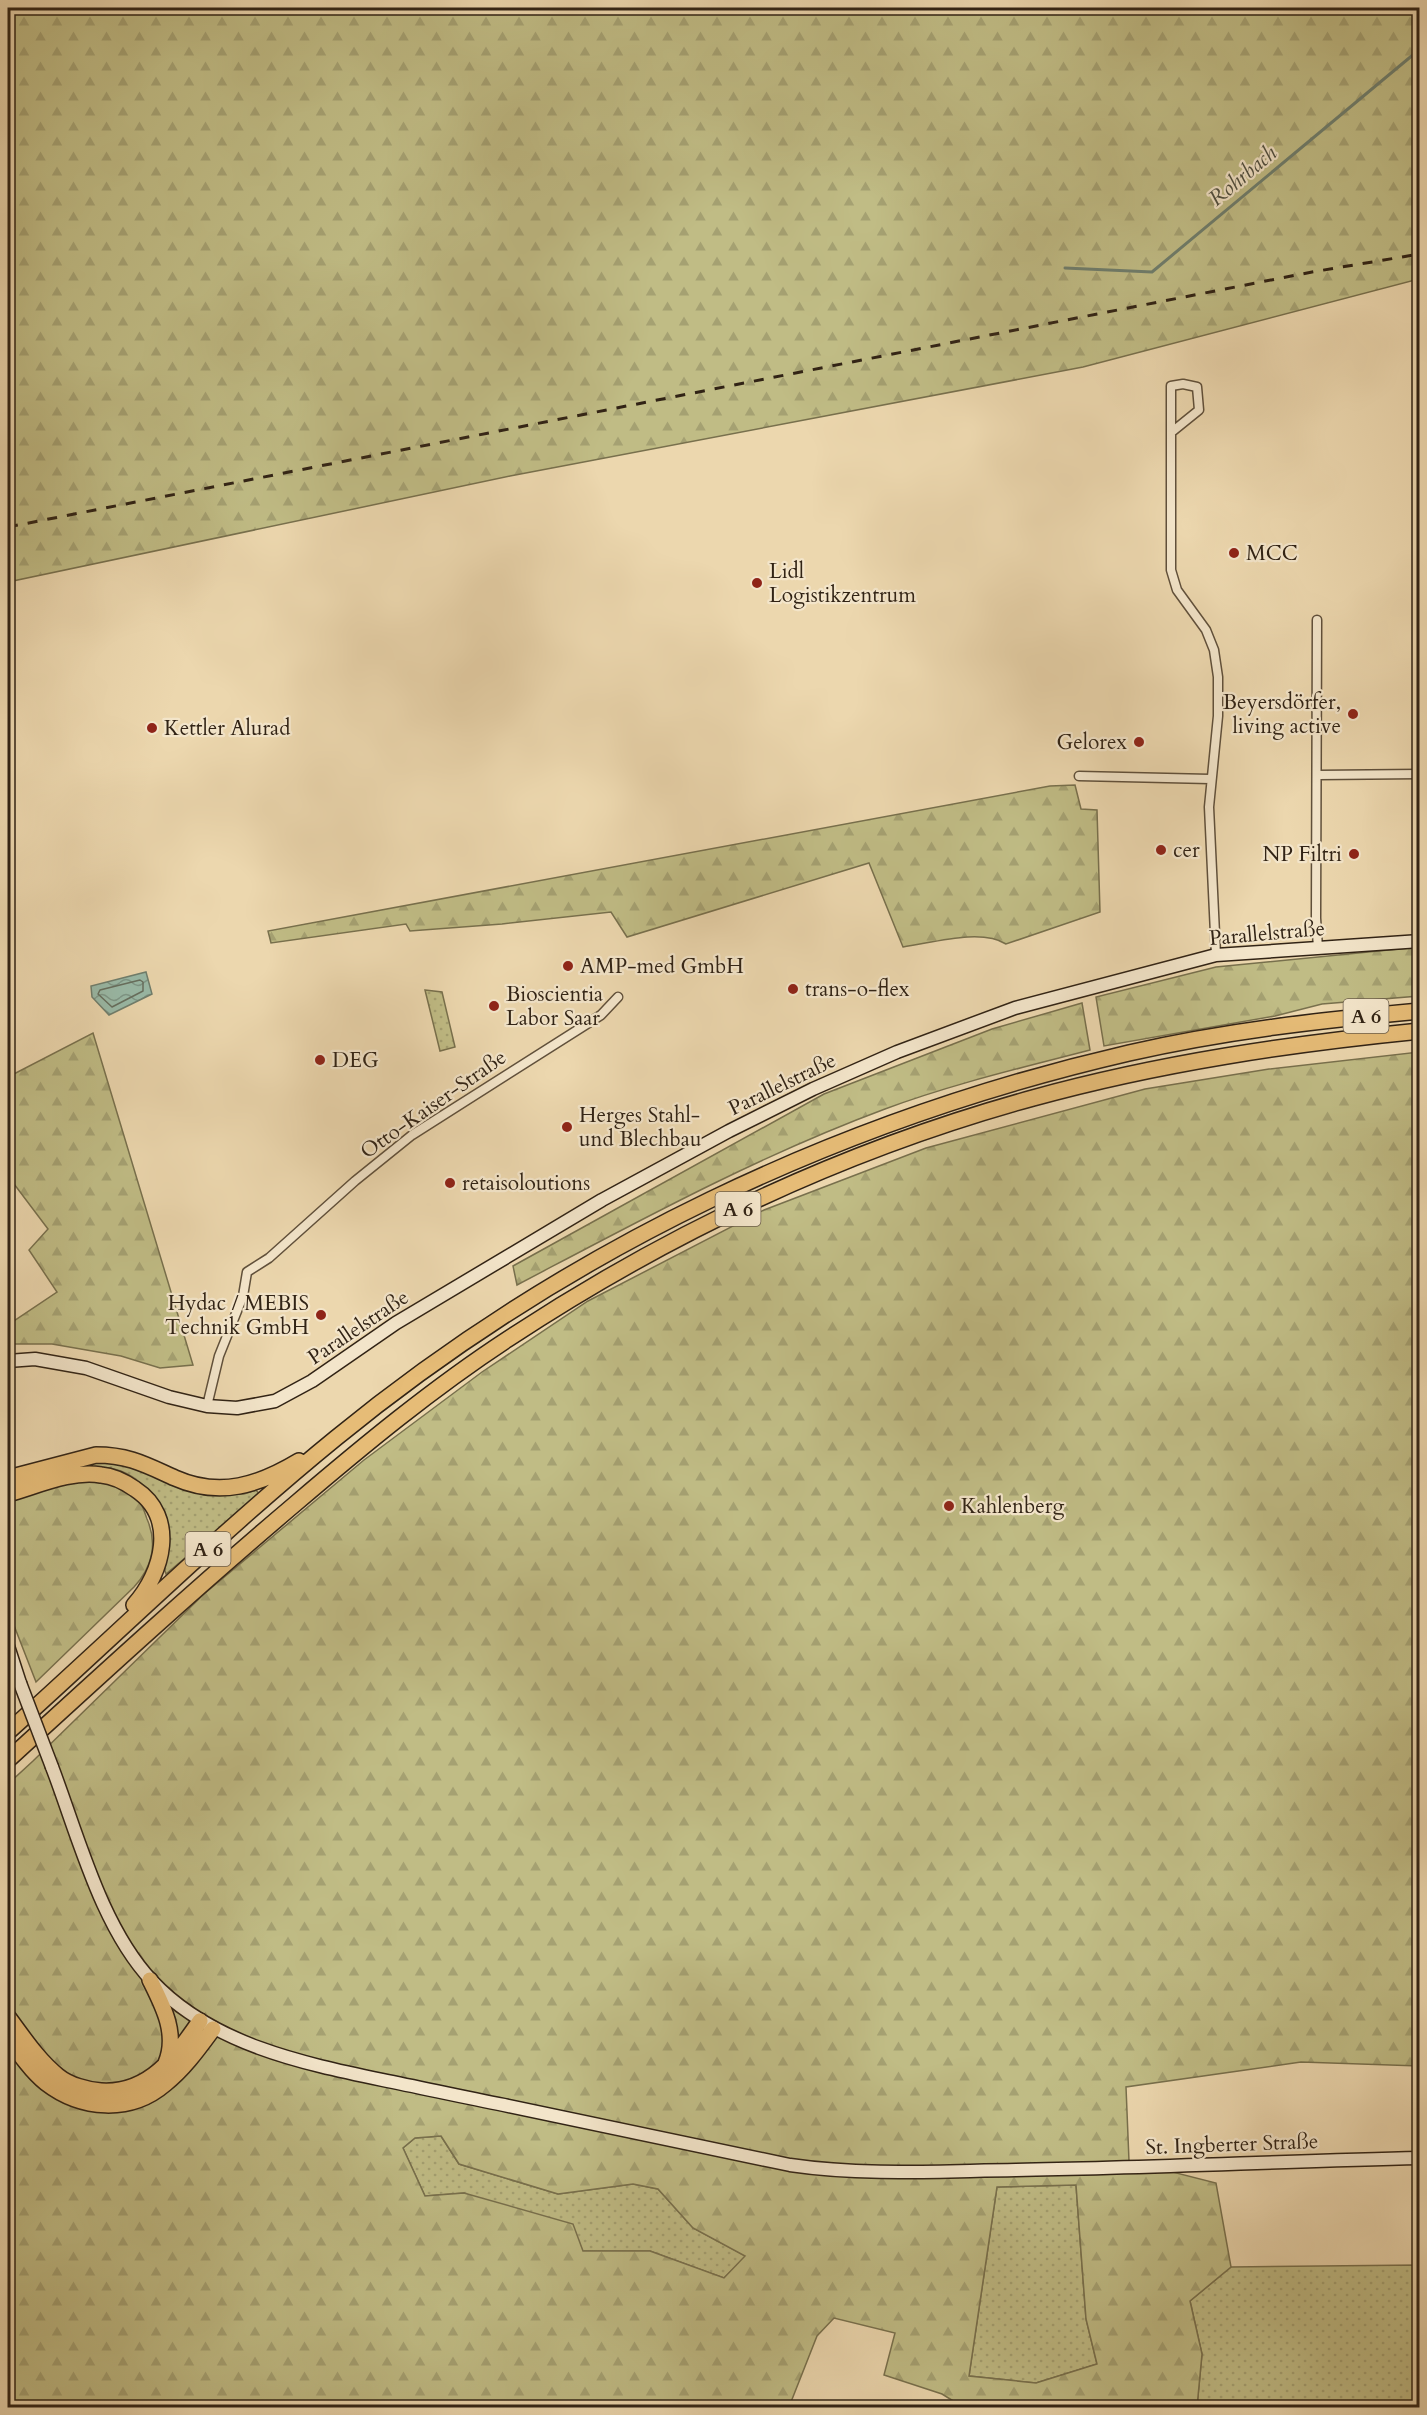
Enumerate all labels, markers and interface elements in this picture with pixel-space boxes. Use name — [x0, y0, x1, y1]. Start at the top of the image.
water label: Rohrbach — [1202, 138, 1283, 213]
place label: MCC — [1246, 539, 1298, 568]
marker: MCC — [1227, 546, 1241, 560]
place label: Lidl Logistikzentrum — [769, 557, 916, 610]
marker: Lidl Logistikzentrum — [750, 576, 764, 590]
place label: Beyersdörfer, living active — [1223, 688, 1341, 741]
marker: Beyersdörfer, living active — [1346, 707, 1360, 721]
place label: Kettler Alurad — [164, 714, 290, 743]
marker: Kettler Alurad — [145, 721, 159, 735]
place label: Gelorex — [1057, 728, 1128, 757]
marker: Gelorex — [1132, 735, 1146, 749]
place label: cer — [1173, 836, 1200, 865]
place label: NP Filtri — [1263, 840, 1342, 869]
marker: cer — [1154, 843, 1168, 857]
marker: NP Filtri — [1347, 847, 1361, 861]
street label: Parallelstraße — [1208, 914, 1326, 953]
place label: AMP-med GmbH — [580, 952, 744, 981]
marker: AMP-med GmbH — [561, 959, 575, 973]
place label: trans-o-flex — [805, 975, 910, 1004]
place label: Bioscientia Labor Saar — [506, 980, 603, 1033]
marker: trans-o-flex — [786, 982, 800, 996]
marker: Bioscientia Labor Saar — [487, 999, 501, 1013]
road number: A 6 — [1344, 999, 1388, 1033]
street label: Otto-Kaiser-Straße — [354, 1043, 512, 1166]
place label: DEG — [332, 1046, 379, 1075]
street label: Parallelstraße — [724, 1046, 841, 1123]
marker: DEG — [313, 1053, 327, 1067]
place label: Herges Stahl- und Blechbau — [579, 1101, 701, 1154]
marker: Herges Stahl- und Blechbau — [560, 1120, 574, 1134]
place label: retaisoloutions — [462, 1169, 590, 1198]
marker: retaisoloutions — [443, 1176, 457, 1190]
road number: A 6 — [716, 1192, 760, 1226]
street label: Parallelstraße — [302, 1283, 415, 1372]
place label: Hydac / MEBIS Technik GmbH — [165, 1289, 309, 1342]
marker: Hydac / MEBIS Technik GmbH — [314, 1308, 328, 1322]
place label: Kahlenberg — [961, 1492, 1065, 1521]
marker: Kahlenberg — [942, 1499, 956, 1513]
road number: A 6 — [186, 1532, 230, 1566]
street label: St. Ingberter Straße — [1145, 2127, 1319, 2162]

